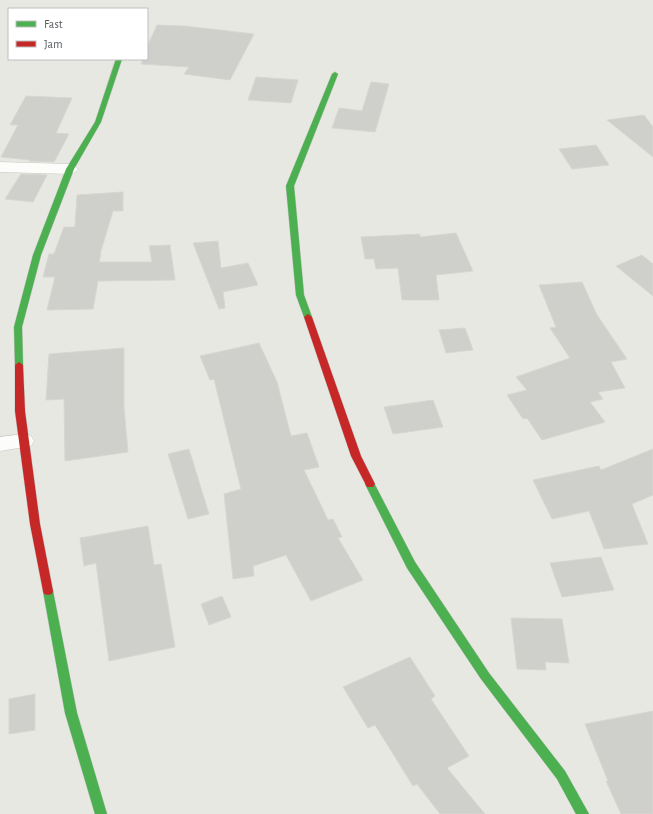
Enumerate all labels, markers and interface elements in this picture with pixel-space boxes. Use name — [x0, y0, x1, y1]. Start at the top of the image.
legend — [8, 8, 148, 60]
text: Fast — [44, 18, 63, 30]
text: Jam — [44, 38, 63, 50]

